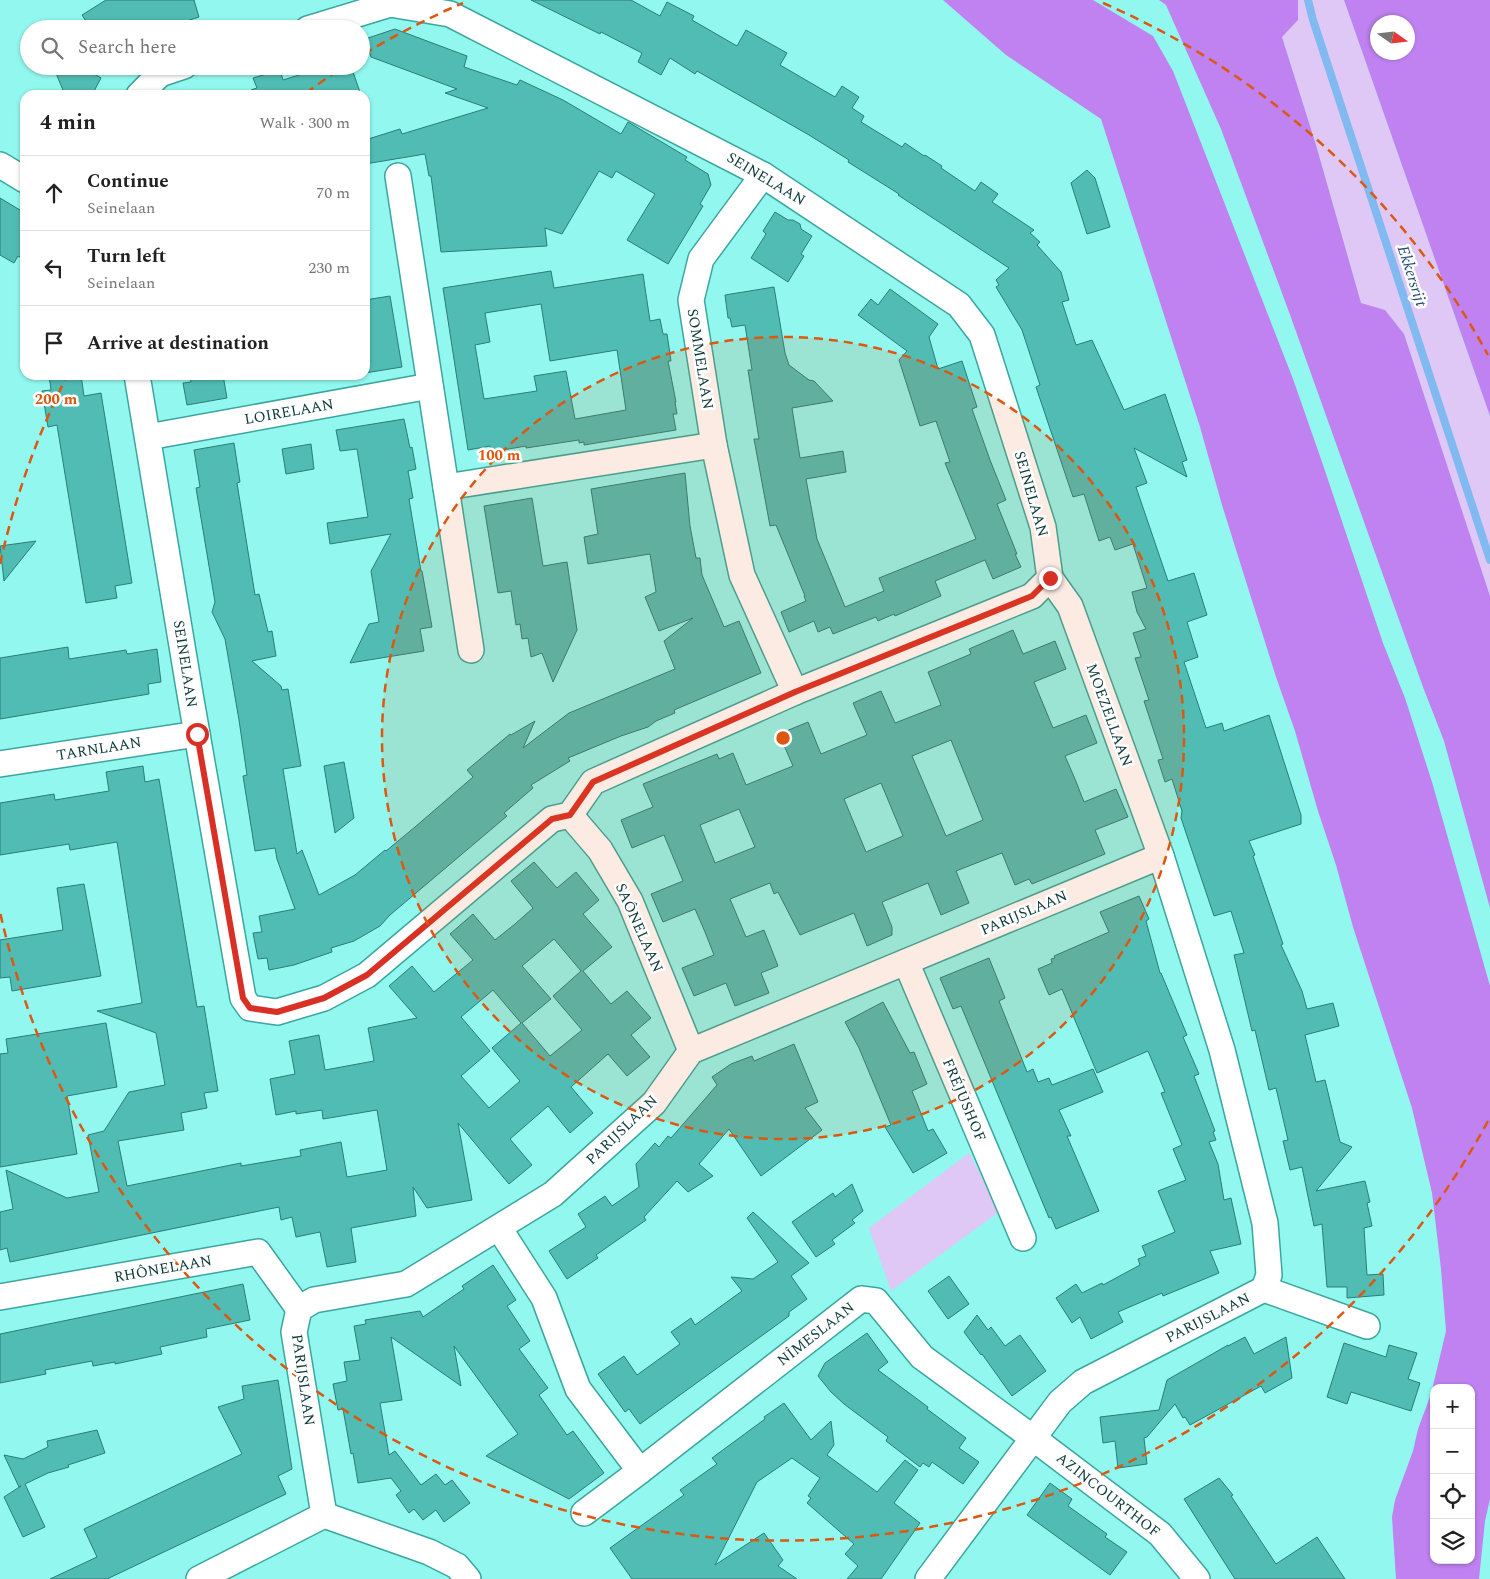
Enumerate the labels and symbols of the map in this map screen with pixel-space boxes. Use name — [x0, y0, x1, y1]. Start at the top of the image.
north arrow — [1370, 15, 1415, 60]
street label: SEINELAAN — [722, 146, 810, 212]
water label: Ekkersrijt — [1391, 242, 1433, 311]
street label: SOMMELAAN — [681, 307, 719, 411]
text: 200 m — [35, 388, 78, 411]
street label: LOIRELAAN — [242, 393, 336, 431]
text: 100 m — [478, 444, 521, 467]
street label: SEINELAAN — [1008, 448, 1054, 540]
route end — [1039, 567, 1062, 590]
street label: SEINELAAN — [167, 618, 203, 710]
street label: MOEZELLAAN — [1080, 660, 1138, 770]
route start — [186, 723, 209, 746]
centre of rings — [774, 729, 792, 747]
street label: TARNLAAN — [55, 731, 143, 767]
street label: SAÔNELAAN — [609, 880, 669, 976]
street label: PARIJSLAAN — [977, 884, 1071, 942]
street label: FRÉJUSHOF — [936, 1055, 992, 1145]
street label: PARIJSLAAN — [581, 1090, 663, 1170]
street label: RHÔNELAAN — [112, 1249, 214, 1289]
street label: PARIJSLAAN — [1162, 1287, 1254, 1349]
street label: NÎMESLAAN — [772, 1296, 860, 1372]
street label: PARIJSLAAN — [285, 1333, 321, 1427]
street label: AZINCOURTHOF — [1051, 1447, 1165, 1543]

